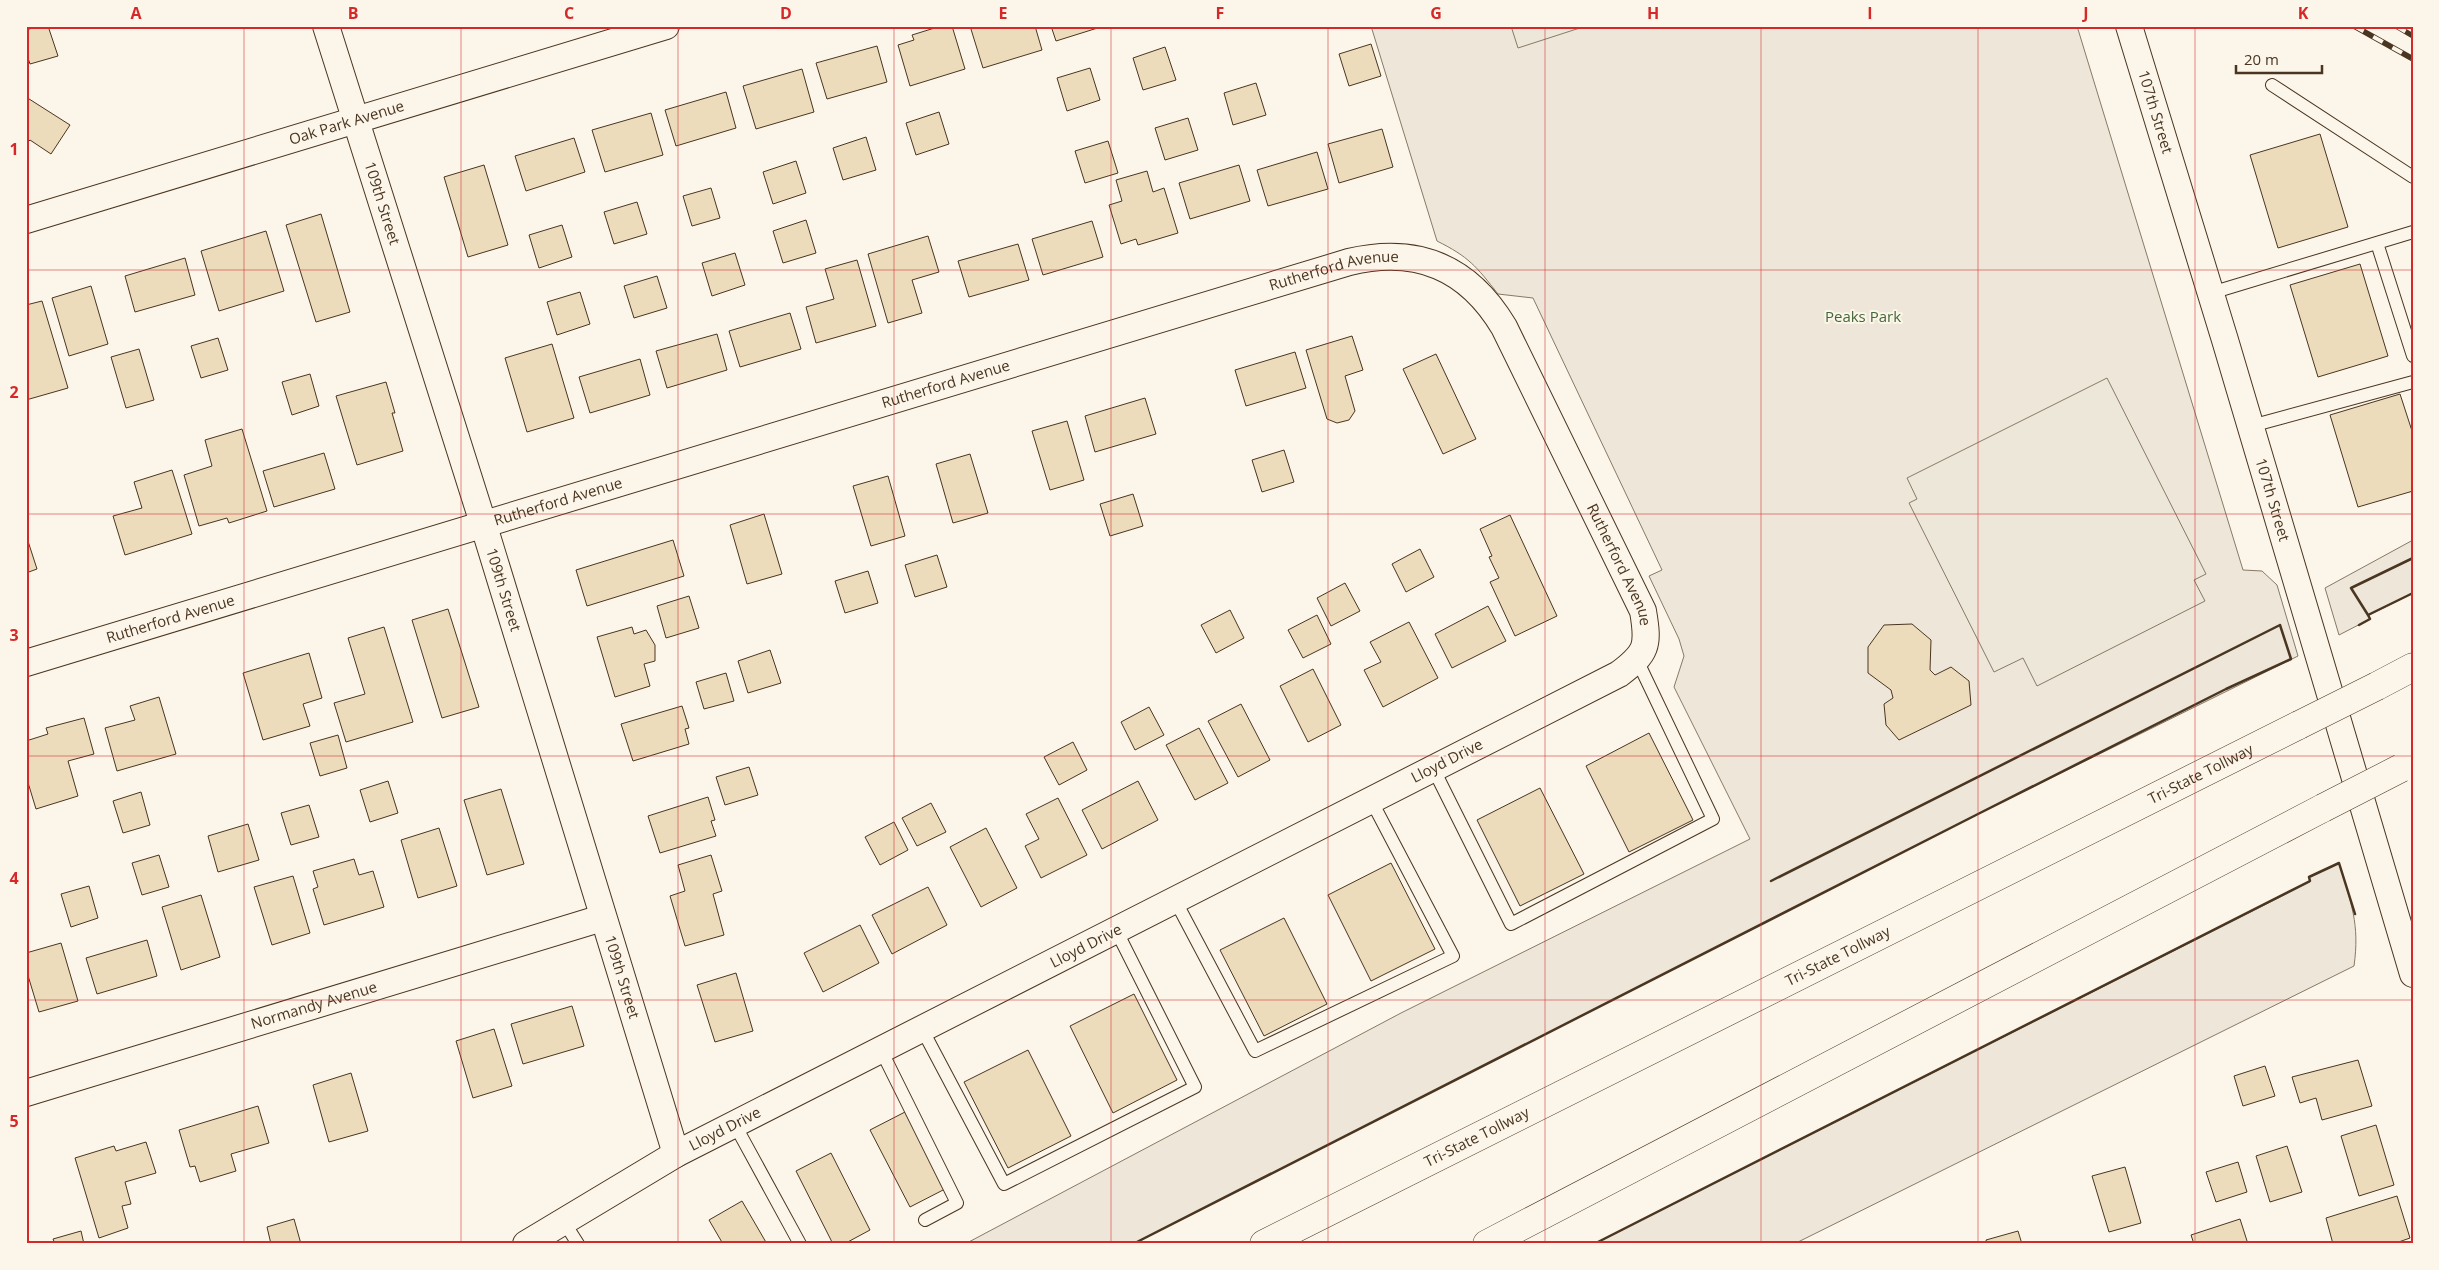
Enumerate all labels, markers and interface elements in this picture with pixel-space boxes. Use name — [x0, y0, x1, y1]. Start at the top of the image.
text: A — [130, 2, 142, 24]
text: B — [348, 2, 358, 24]
text: C — [564, 2, 574, 24]
text: D — [780, 2, 792, 24]
text: E — [999, 2, 1008, 24]
text: F — [1216, 2, 1224, 24]
text: G — [1430, 2, 1442, 24]
text: H — [1647, 2, 1659, 24]
text: I — [1867, 2, 1873, 24]
text: J — [2081, 2, 2089, 24]
text: K — [2298, 2, 2309, 24]
scale bar — [2236, 42, 2323, 74]
text: 20 m — [2244, 49, 2279, 69]
street label: 107th Street — [2134, 68, 2178, 156]
street label: Oak Park Avenue — [286, 95, 406, 149]
text: 1 — [9, 138, 19, 160]
street label: 109th Street — [360, 159, 405, 247]
street label: Rutherford Avenue — [1266, 246, 1399, 295]
park label: Peaks Park — [1825, 306, 1901, 326]
street label: Rutherford Avenue — [879, 354, 1012, 412]
text: 2 — [9, 381, 19, 403]
street label: 107th Street — [2252, 455, 2295, 544]
street label: Rutherford Avenue — [491, 472, 624, 530]
street label: Rutherford Avenue — [1583, 500, 1656, 627]
street label: 109th Street — [482, 545, 527, 634]
street label: Rutherford Avenue — [104, 589, 237, 647]
text: 3 — [9, 624, 19, 646]
street label: Lloyd Drive — [1407, 734, 1486, 787]
street label: Tri-State Tollway — [2144, 738, 2257, 808]
text: 4 — [9, 867, 19, 889]
street label: Lloyd Drive — [1046, 919, 1125, 972]
street label: Tri-State Tollway — [1782, 920, 1894, 990]
street label: 109th Street — [601, 933, 645, 1021]
street label: Normandy Avenue — [248, 976, 379, 1033]
street label: Tri-State Tollway — [1420, 1101, 1533, 1171]
street label: Lloyd Drive — [685, 1102, 764, 1155]
text: 5 — [9, 1110, 19, 1132]

